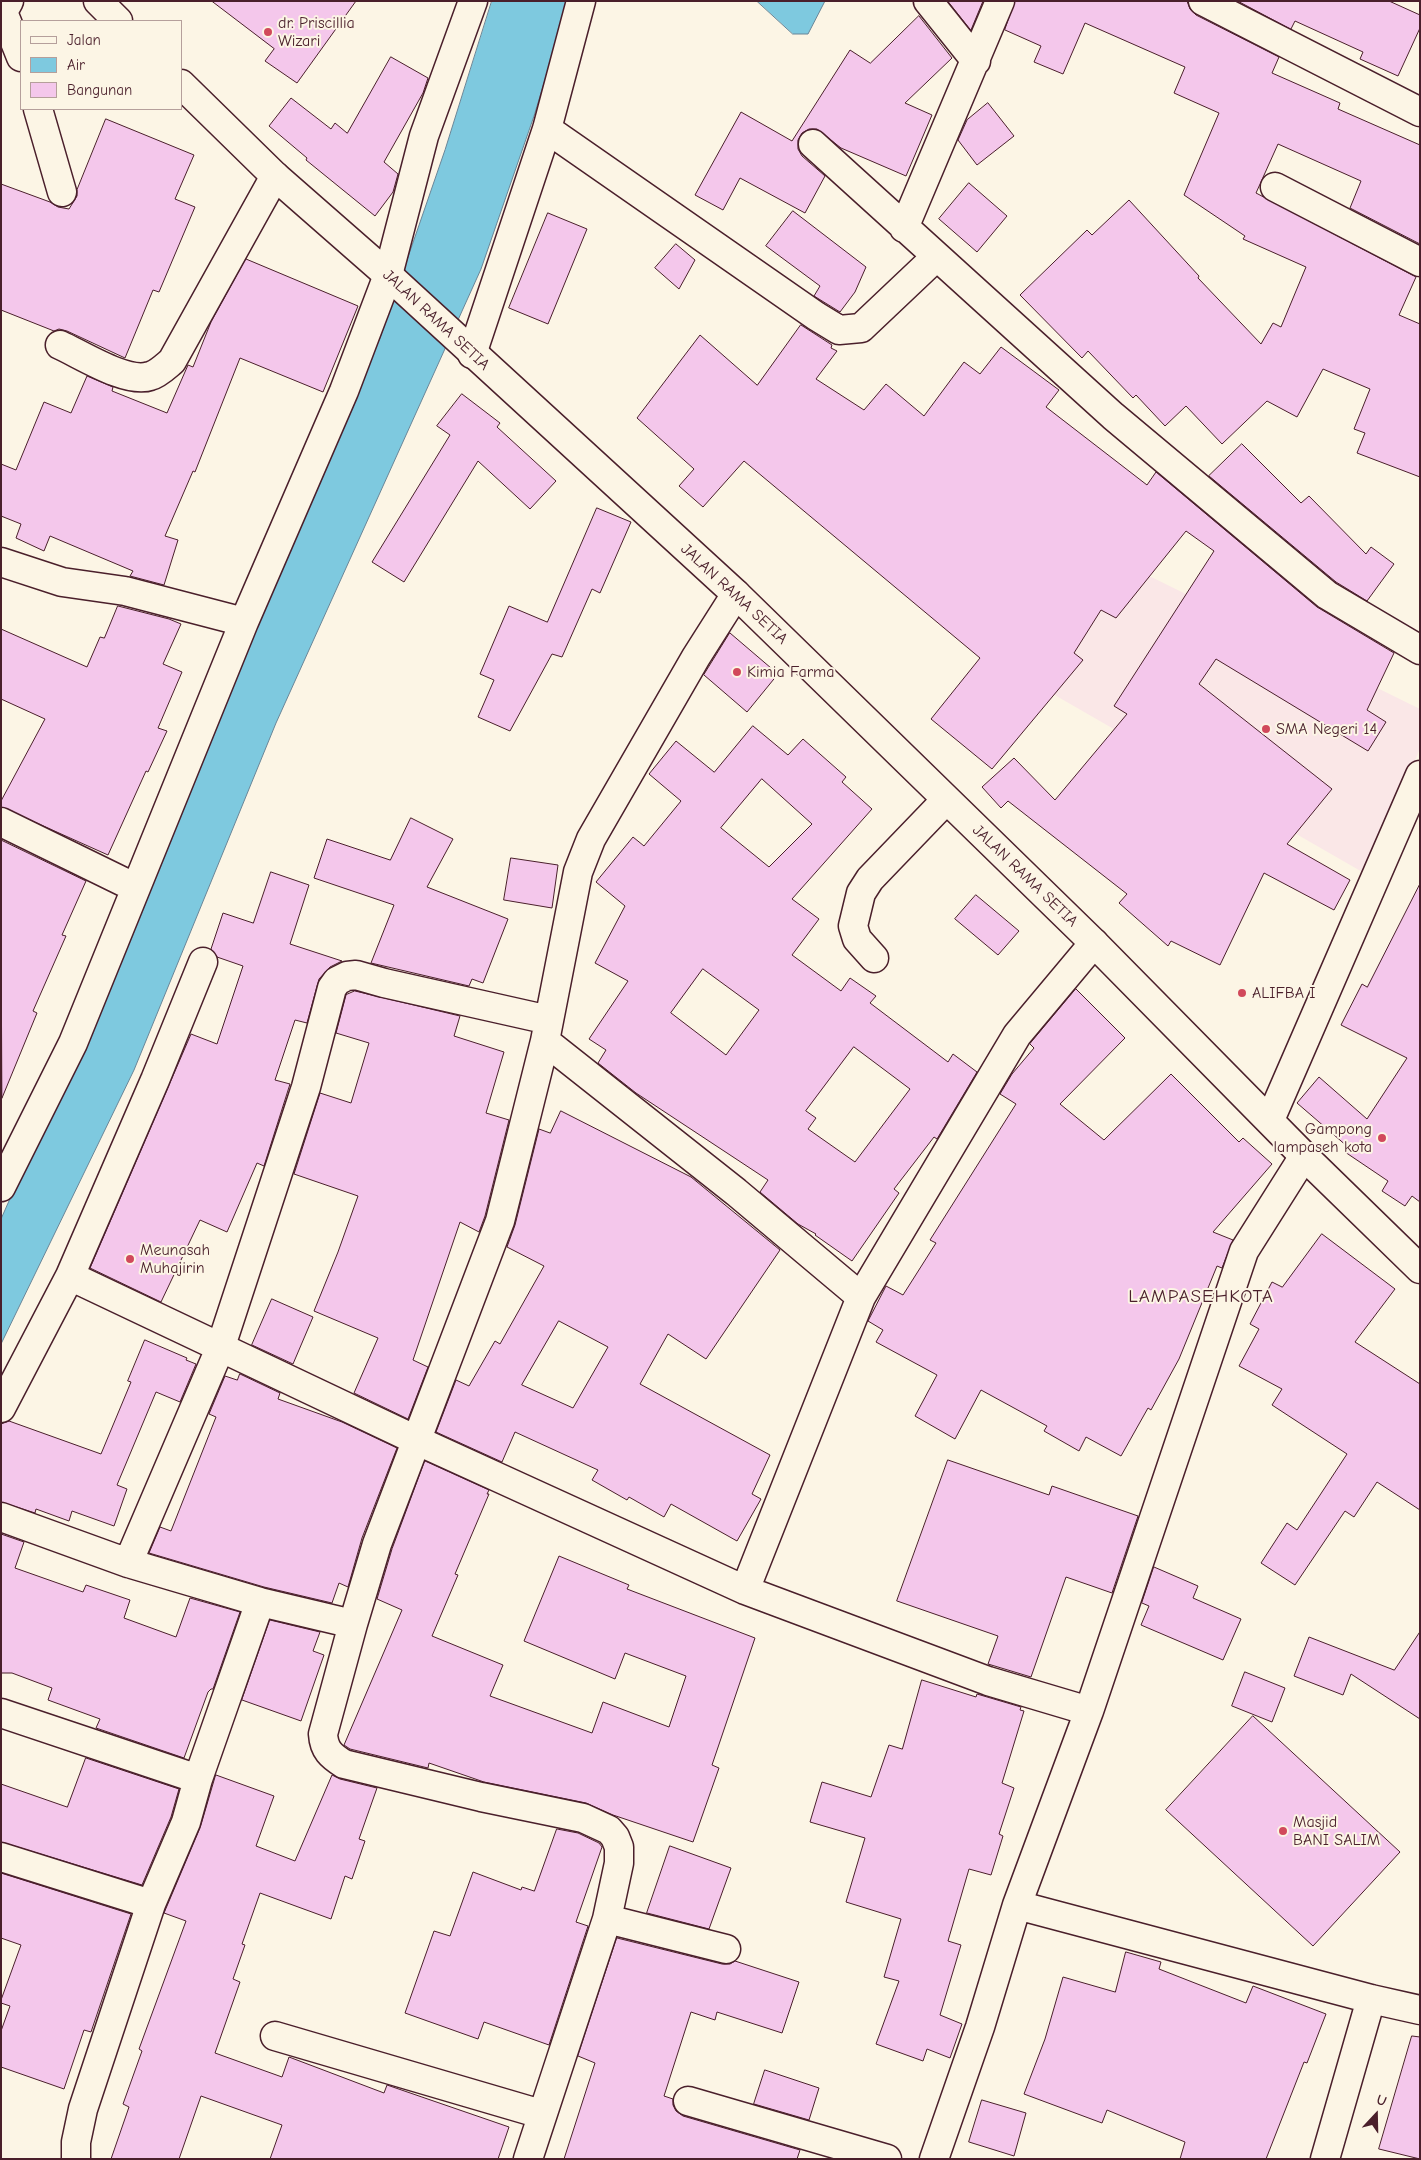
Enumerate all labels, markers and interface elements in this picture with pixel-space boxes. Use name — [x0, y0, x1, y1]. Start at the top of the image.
place label: dr. Priscillia Wizari — [278, 13, 355, 51]
legend — [20, 20, 182, 110]
marker: dr. Priscillia Wizari — [262, 26, 274, 38]
text: Jalan — [67, 31, 101, 49]
text: Air — [67, 56, 85, 74]
text: Bangunan — [67, 81, 132, 99]
street label: JALAN RAMA SETIA — [379, 266, 493, 374]
street label: JALAN RAMA SETIA — [677, 540, 791, 648]
place label: Kimia Farma — [747, 662, 834, 682]
marker: Kimia Farma — [731, 666, 743, 678]
place label: SMA Negeri 14 — [1276, 719, 1377, 739]
marker: SMA Negeri 14 — [1260, 723, 1272, 735]
street label: JALAN RAMA SETIA — [968, 821, 1082, 931]
place label: ALIFBA I — [1252, 983, 1316, 1003]
marker: ALIFBA I — [1236, 987, 1248, 999]
place label: Gampong lampaseh kota — [1274, 1119, 1372, 1157]
marker: Gampong lampaseh kota — [1376, 1132, 1388, 1144]
place label: Meunasah Muhajirin — [140, 1240, 210, 1278]
marker: Meunasah Muhajirin — [124, 1253, 136, 1265]
district label: LAMPASEHKOTA — [1127, 1286, 1275, 1308]
place label: Masjid BANI SALIM — [1293, 1812, 1380, 1850]
marker: Masjid BANI SALIM — [1277, 1825, 1289, 1837]
north arrow — [1351, 2090, 1401, 2140]
text: U — [1374, 2091, 1389, 2110]

